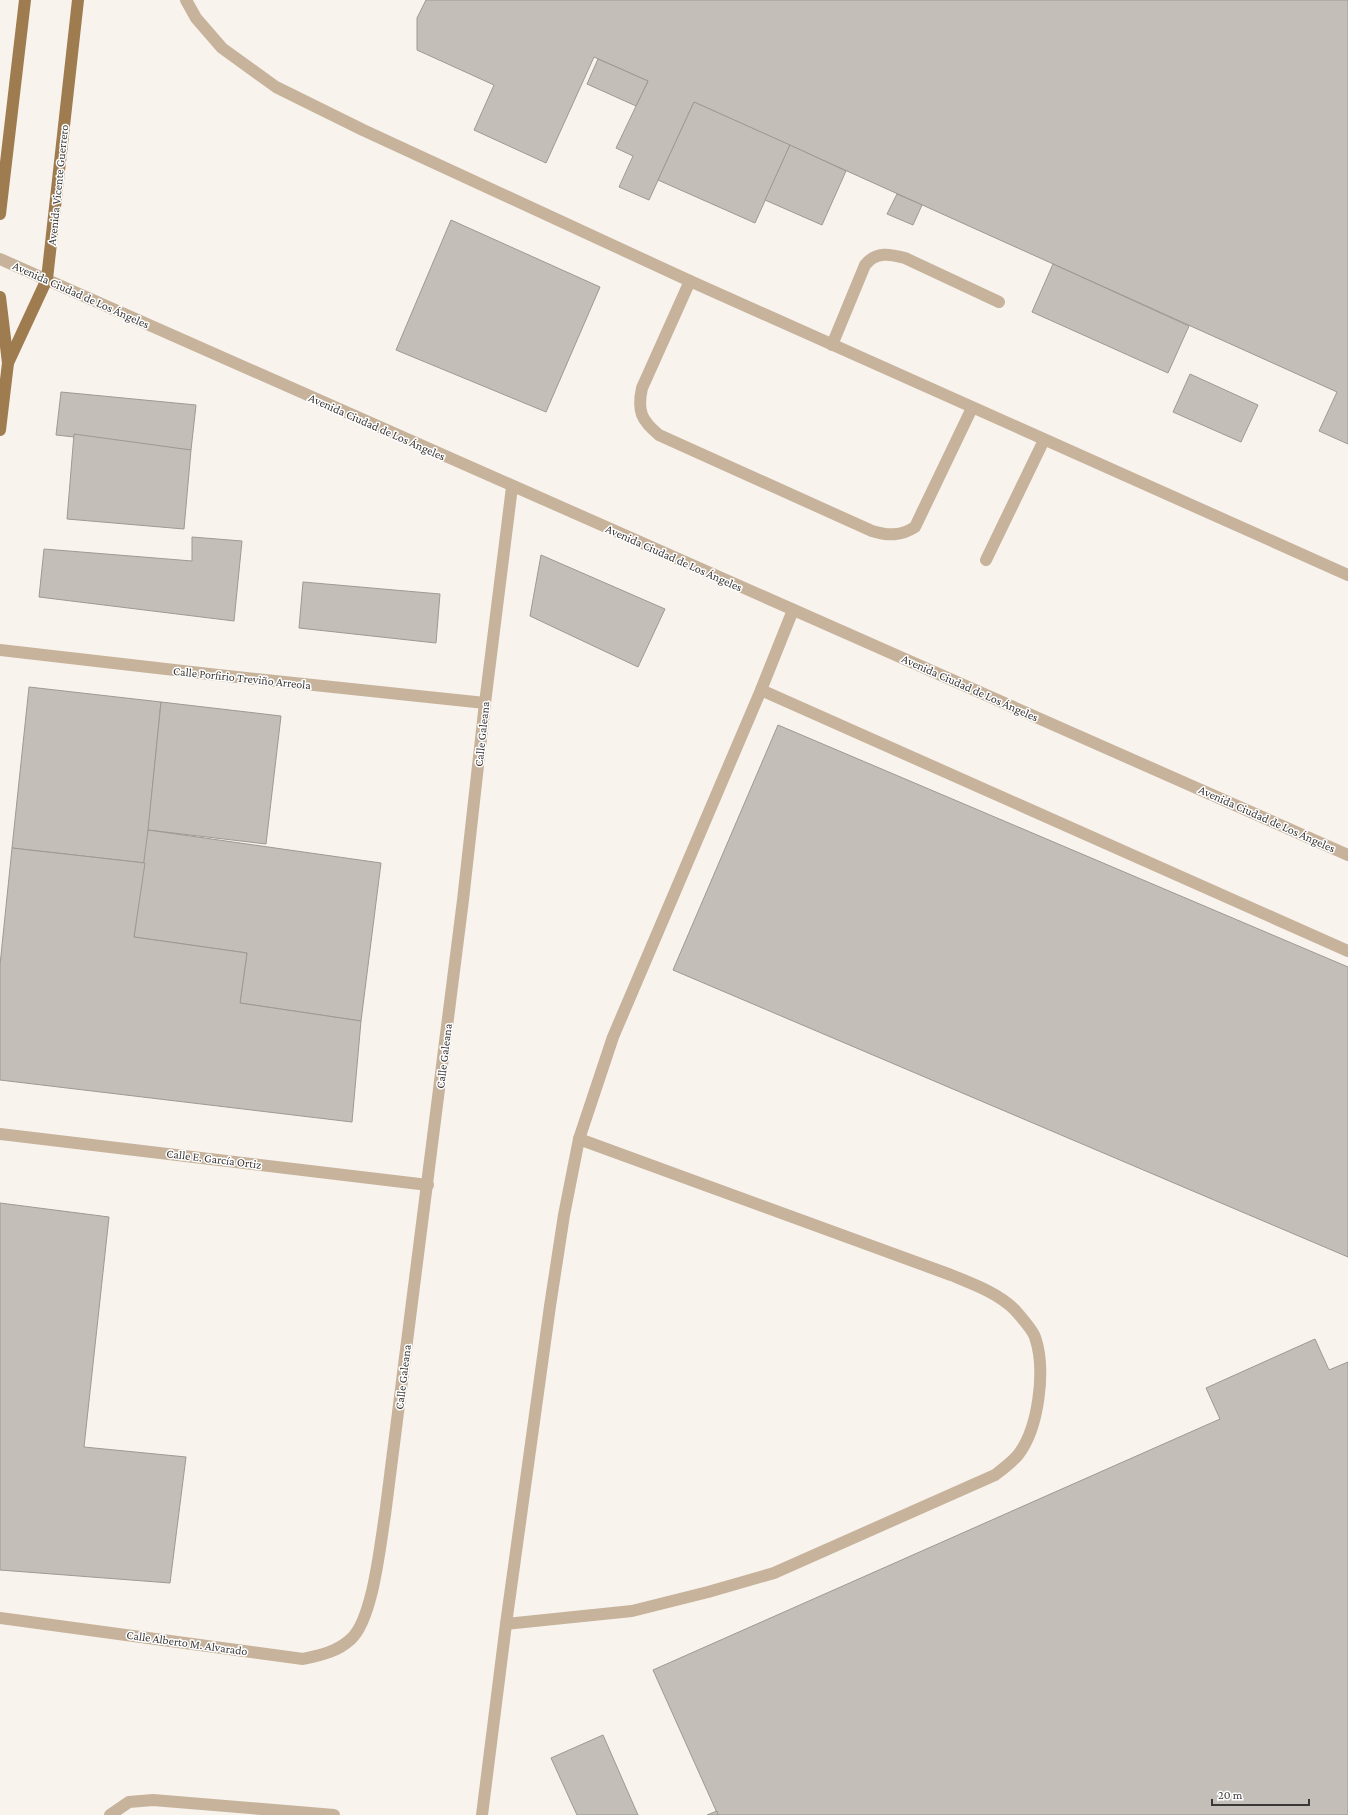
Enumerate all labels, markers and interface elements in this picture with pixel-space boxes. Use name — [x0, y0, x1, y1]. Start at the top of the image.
street label: Avenida Vicente Guerrero — [45, 124, 71, 246]
street label: Avenida Ciudad de Los Ángeles — [10, 258, 152, 332]
street label: Avenida Ciudad de Los Ángeles — [306, 390, 448, 464]
street label: Avenida Ciudad de Los Ángeles — [603, 521, 745, 595]
street label: Avenida Ciudad de Los Ángeles — [899, 651, 1041, 725]
street label: Calle Porfirio Treviño Arreola — [172, 664, 312, 692]
street label: Calle Galeana — [472, 700, 492, 767]
street label: Avenida Ciudad de Los Ángeles — [1196, 782, 1338, 856]
street label: Calle Galeana — [433, 1022, 455, 1089]
street label: Calle E. García Ortiz — [166, 1146, 262, 1172]
street label: Calle Galeana — [392, 1343, 414, 1410]
street label: Calle Alberto M. Alvarado — [126, 1628, 248, 1658]
scale bar — [1212, 1781, 1309, 1807]
text: 20 m — [1218, 1788, 1243, 1802]

